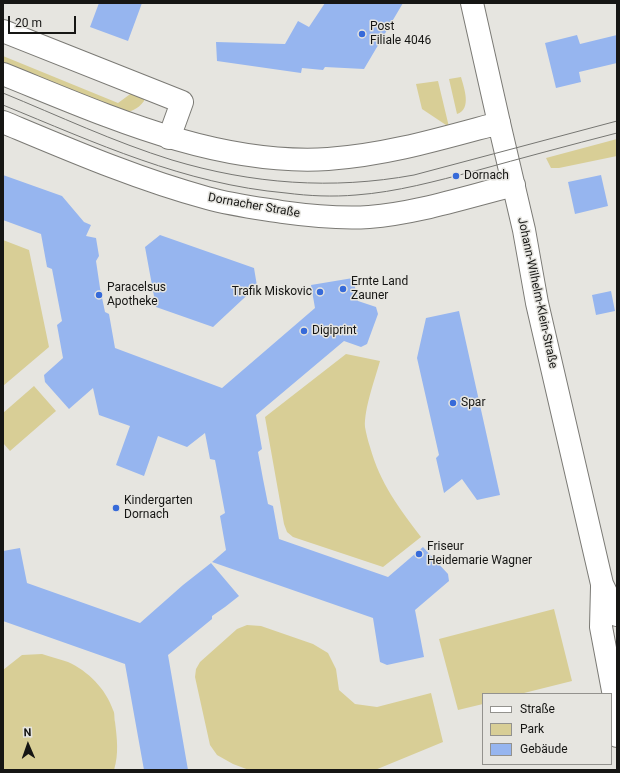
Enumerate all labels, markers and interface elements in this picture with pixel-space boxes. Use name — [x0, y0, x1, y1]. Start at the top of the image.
scale bar — [10, 8, 78, 34]
text: 20 m — [15, 16, 42, 30]
place label: Post Filiale 4046 — [370, 20, 431, 48]
marker: Post Filiale 4046 — [357, 29, 367, 39]
place label: Dornach — [464, 169, 509, 183]
marker: Dornach — [451, 171, 461, 181]
street label: Dornacher Straße — [207, 191, 301, 221]
street label: Johann-Wilhelm-Klein-Straße — [514, 216, 560, 370]
place label: Ernte Land Zauner — [351, 275, 408, 303]
place label: Paracelsus Apotheke — [107, 281, 166, 309]
marker: Ernte Land Zauner — [338, 284, 348, 294]
place label: Trafik Miskovic — [232, 285, 312, 299]
marker: Trafik Miskovic — [315, 287, 325, 297]
marker: Paracelsus Apotheke — [94, 290, 104, 300]
place label: Digiprint — [312, 324, 357, 338]
marker: Digiprint — [299, 326, 309, 336]
place label: Spar — [461, 396, 485, 410]
marker: Spar — [448, 398, 458, 408]
place label: Kindergarten Dornach — [124, 494, 193, 522]
marker: Kindergarten Dornach — [111, 503, 121, 513]
place label: Friseur Heidemarie Wagner — [427, 540, 532, 568]
marker: Friseur Heidemarie Wagner — [414, 549, 424, 559]
legend — [482, 693, 612, 765]
text: Straße — [520, 702, 555, 716]
text: Park — [520, 722, 544, 736]
north arrow — [8, 725, 48, 765]
text: N — [23, 726, 32, 739]
text: Gebäude — [520, 742, 568, 756]

